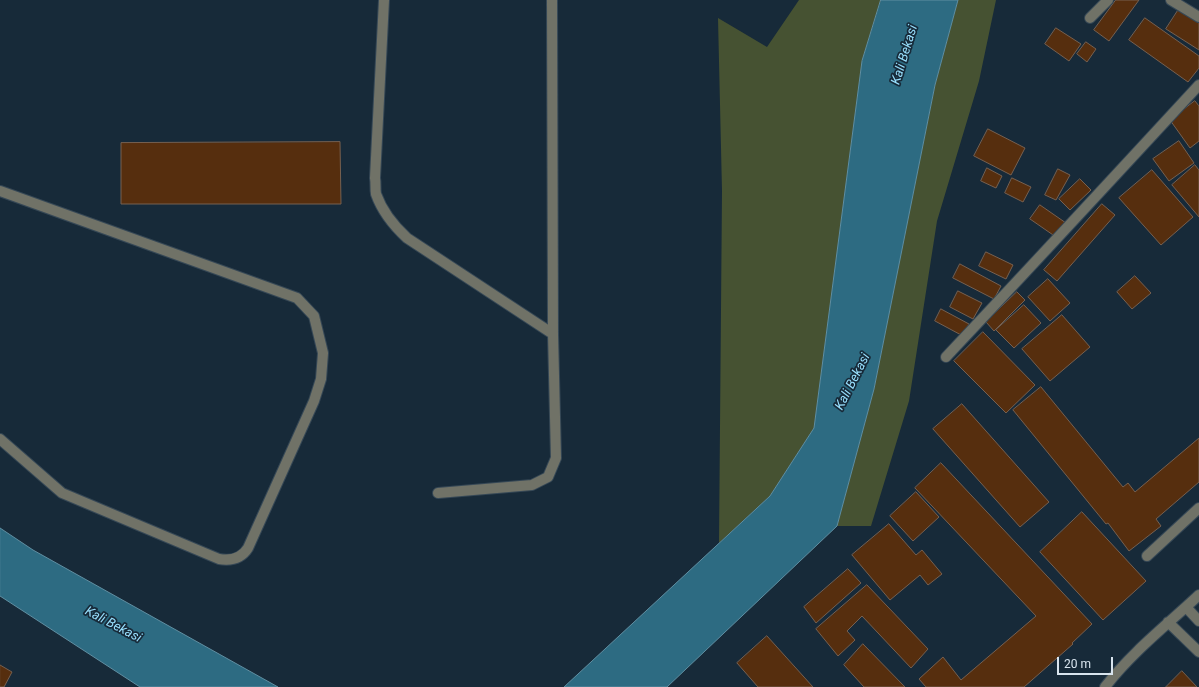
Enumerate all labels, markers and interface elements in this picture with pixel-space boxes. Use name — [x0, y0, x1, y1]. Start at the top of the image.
water label: Kali Bekasi — [889, 23, 921, 87]
water label: Kali Bekasi — [832, 351, 874, 413]
water label: Kali Bekasi — [82, 604, 144, 646]
scale bar — [1059, 649, 1115, 675]
text: 20 m — [1064, 657, 1091, 671]

